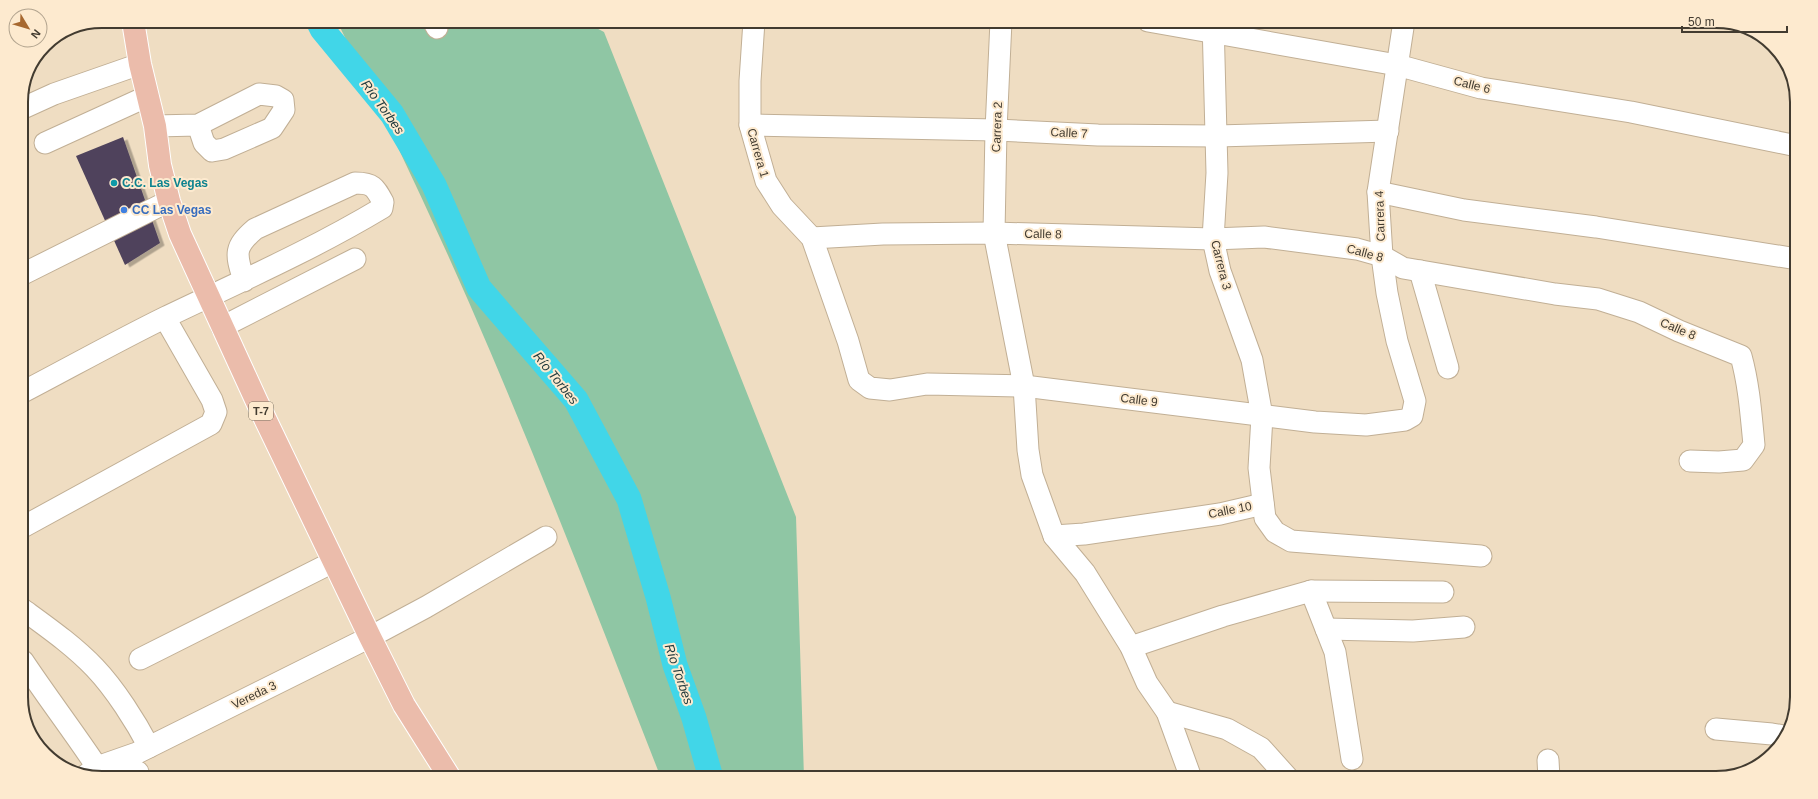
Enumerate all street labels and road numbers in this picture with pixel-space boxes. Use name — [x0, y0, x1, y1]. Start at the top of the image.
street label: Calle 6 — [1452, 74, 1492, 96]
street label: Carrera 2 — [989, 101, 1005, 153]
street label: Calle 7 — [1050, 125, 1088, 141]
street label: Carrera 1 — [744, 127, 772, 180]
street label: Carrera 4 — [1372, 190, 1388, 242]
street label: Calle 8 — [1024, 227, 1062, 241]
street label: Carrera 3 — [1208, 239, 1234, 292]
street label: Calle 8 — [1345, 241, 1385, 265]
street label: Calle 8 — [1658, 315, 1698, 343]
street label: Calle 9 — [1120, 391, 1159, 409]
road number: T-7 — [249, 402, 273, 420]
street label: Calle 10 — [1207, 499, 1253, 521]
street label: Vereda 3 — [229, 678, 279, 712]

